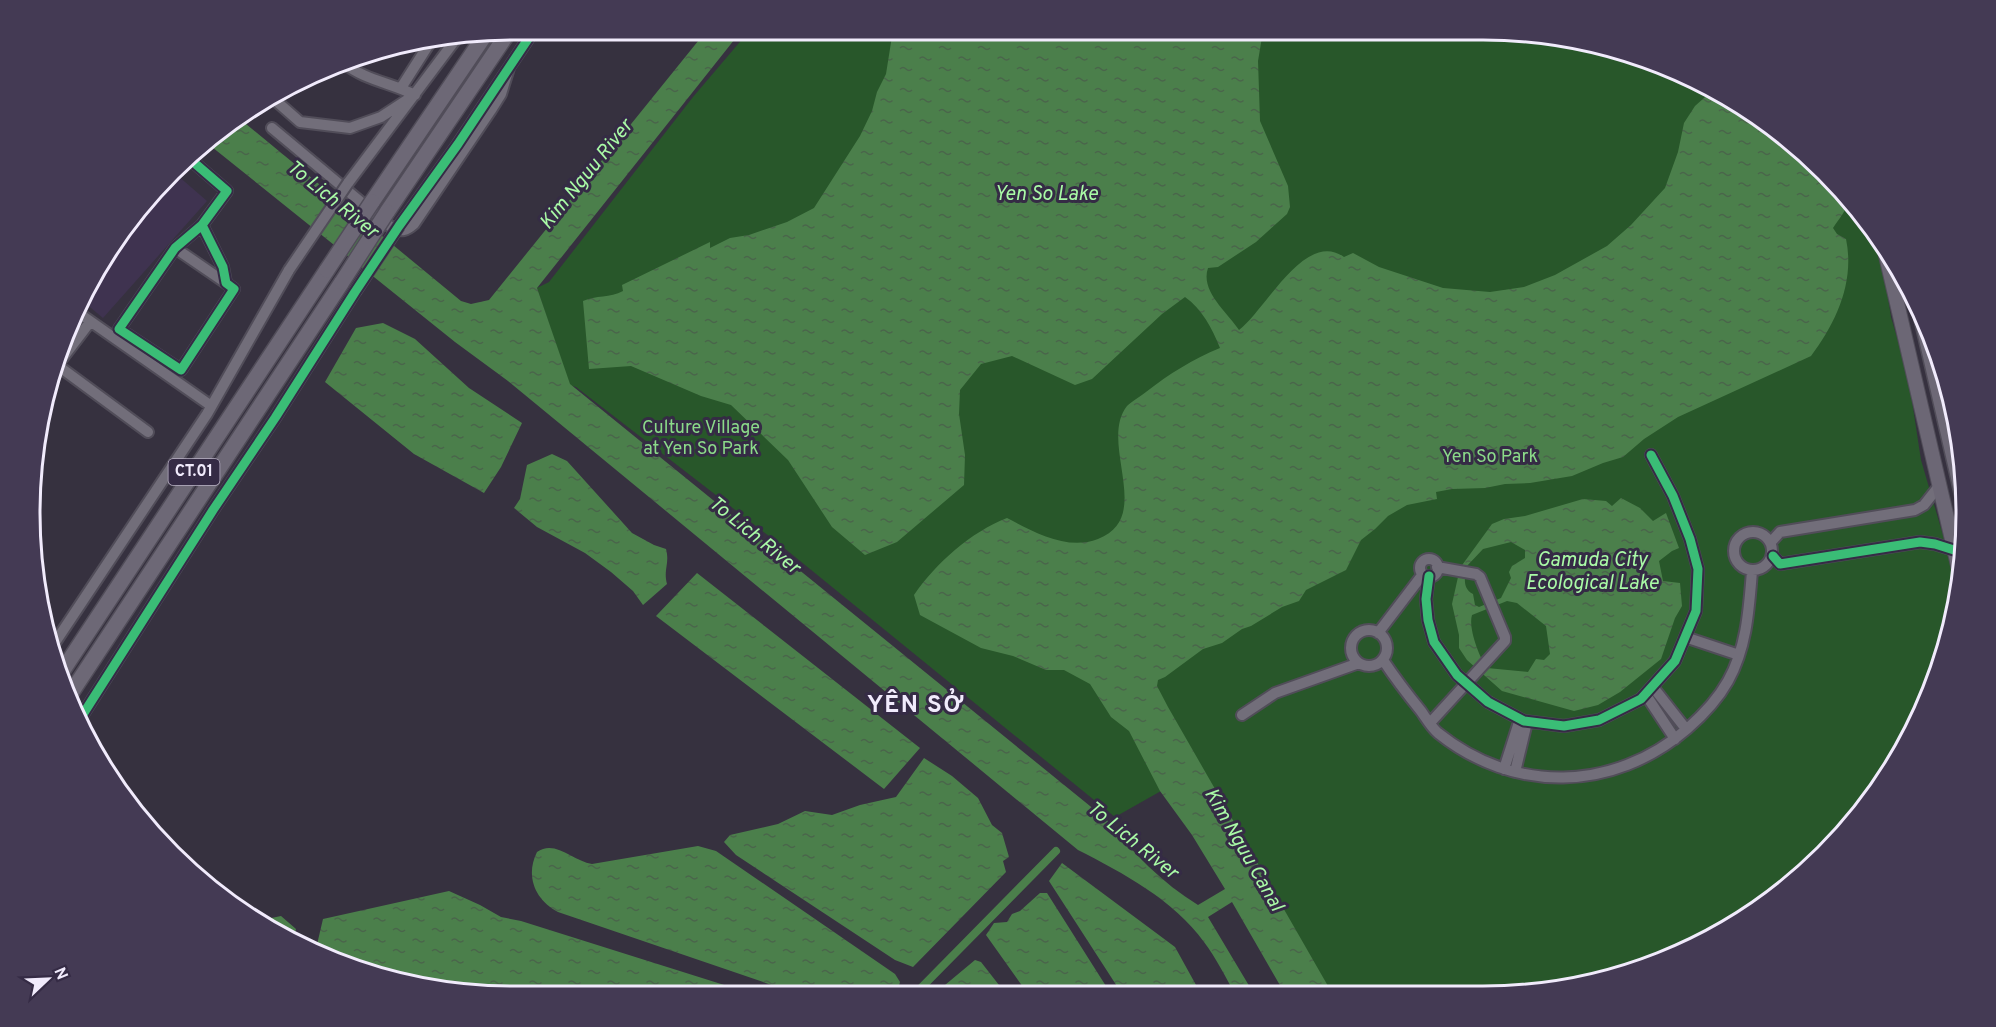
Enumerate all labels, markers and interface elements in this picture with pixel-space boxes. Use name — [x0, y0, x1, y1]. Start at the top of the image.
water label: Kim Nguu River — [535, 113, 640, 235]
water label: To Lich River — [281, 155, 384, 246]
water label: Yen So Lake — [994, 182, 1098, 208]
park label: Culture Village at Yen So Park — [642, 417, 760, 461]
park label: Yen So Park — [1442, 446, 1538, 469]
road number: CT.01 — [168, 459, 220, 485]
water label: To Lich River — [703, 491, 806, 582]
water label: Gamuda City Ecological Lake — [1525, 548, 1659, 597]
district label: YÊN SỞ — [867, 688, 965, 721]
water label: Kim Nguu Canal — [1197, 784, 1289, 917]
water label: To Lich River — [1081, 796, 1184, 887]
north arrow — [18, 949, 78, 1009]
text: N — [49, 965, 71, 983]

